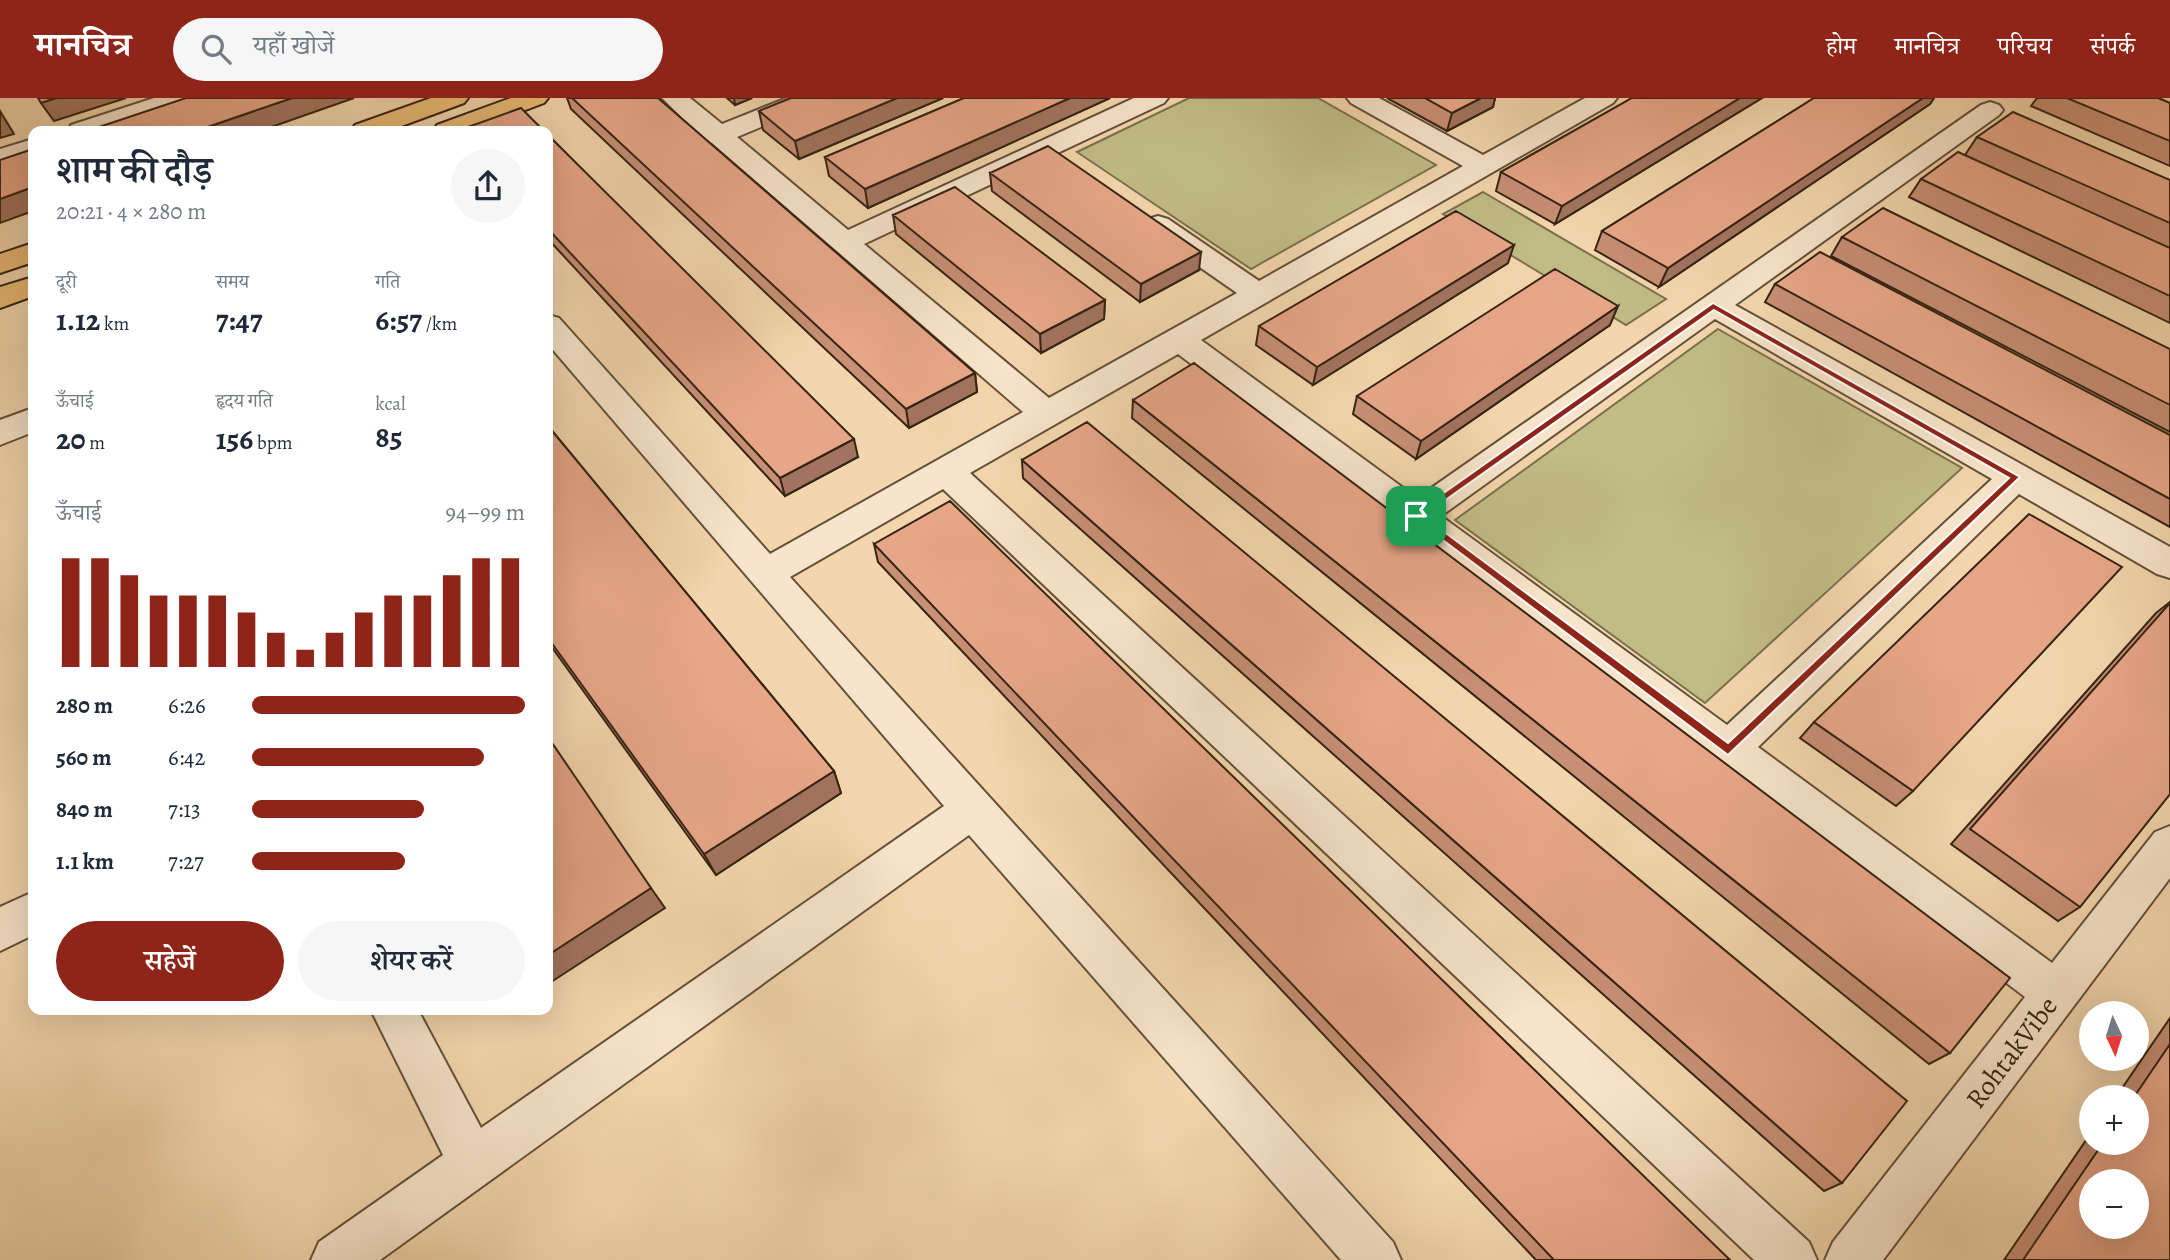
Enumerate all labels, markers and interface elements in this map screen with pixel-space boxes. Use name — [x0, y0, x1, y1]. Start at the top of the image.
search box — [173, 18, 663, 81]
text: मानचित्र — [35, 22, 131, 67]
text: यहाँ खोजें — [253, 28, 334, 63]
icon: search — [197, 30, 235, 68]
text: होम — [1826, 30, 1856, 62]
text: मानचित्र — [1894, 30, 1960, 62]
text: परिचय — [1998, 30, 2052, 62]
text: संपर्क — [2090, 30, 2135, 62]
text: शाम की दौड़ — [56, 144, 212, 196]
button: share — [451, 149, 525, 223]
text: 20:21 · 4 × 280 m — [56, 196, 206, 227]
text: दूरी — [56, 269, 77, 295]
text: समय — [216, 269, 249, 295]
text: गति — [375, 269, 400, 295]
text: 1.12 — [56, 300, 100, 340]
text: 7:47 — [216, 300, 263, 340]
text: 6:57 — [375, 300, 422, 340]
text: km — [100, 311, 129, 337]
text: /km — [422, 311, 457, 337]
text: ऊँचाई — [56, 388, 93, 414]
text: हृदय गति — [216, 388, 273, 414]
text: kcal — [375, 391, 406, 417]
text: 85 — [375, 417, 403, 457]
text: 20 — [56, 419, 86, 459]
text: 156 — [216, 419, 253, 459]
text: m — [86, 430, 105, 456]
text: bpm — [253, 430, 292, 456]
pin — [1386, 486, 1446, 546]
text: ऊँचाई — [56, 497, 101, 528]
text: 94–99 m — [446, 497, 525, 528]
icon: arrive — [1397, 497, 1435, 535]
text: 280 m — [56, 690, 113, 721]
text: 6:26 — [168, 690, 206, 721]
text: 560 m — [56, 742, 111, 773]
text: 6:42 — [168, 742, 205, 773]
text: 840 m — [56, 794, 113, 825]
text: 7:13 — [168, 794, 201, 825]
text: 1.1 km — [56, 846, 114, 877]
text: 7:27 — [168, 846, 204, 877]
button: सहेजें — [56, 921, 284, 1001]
button: शेयर करें — [298, 921, 525, 1001]
street label: RohtakVibe — [1957, 989, 2067, 1117]
north arrow — [2079, 1001, 2149, 1071]
map controls — [2079, 1001, 2149, 1239]
button: + — [2079, 1085, 2149, 1155]
button: − — [2079, 1169, 2149, 1239]

